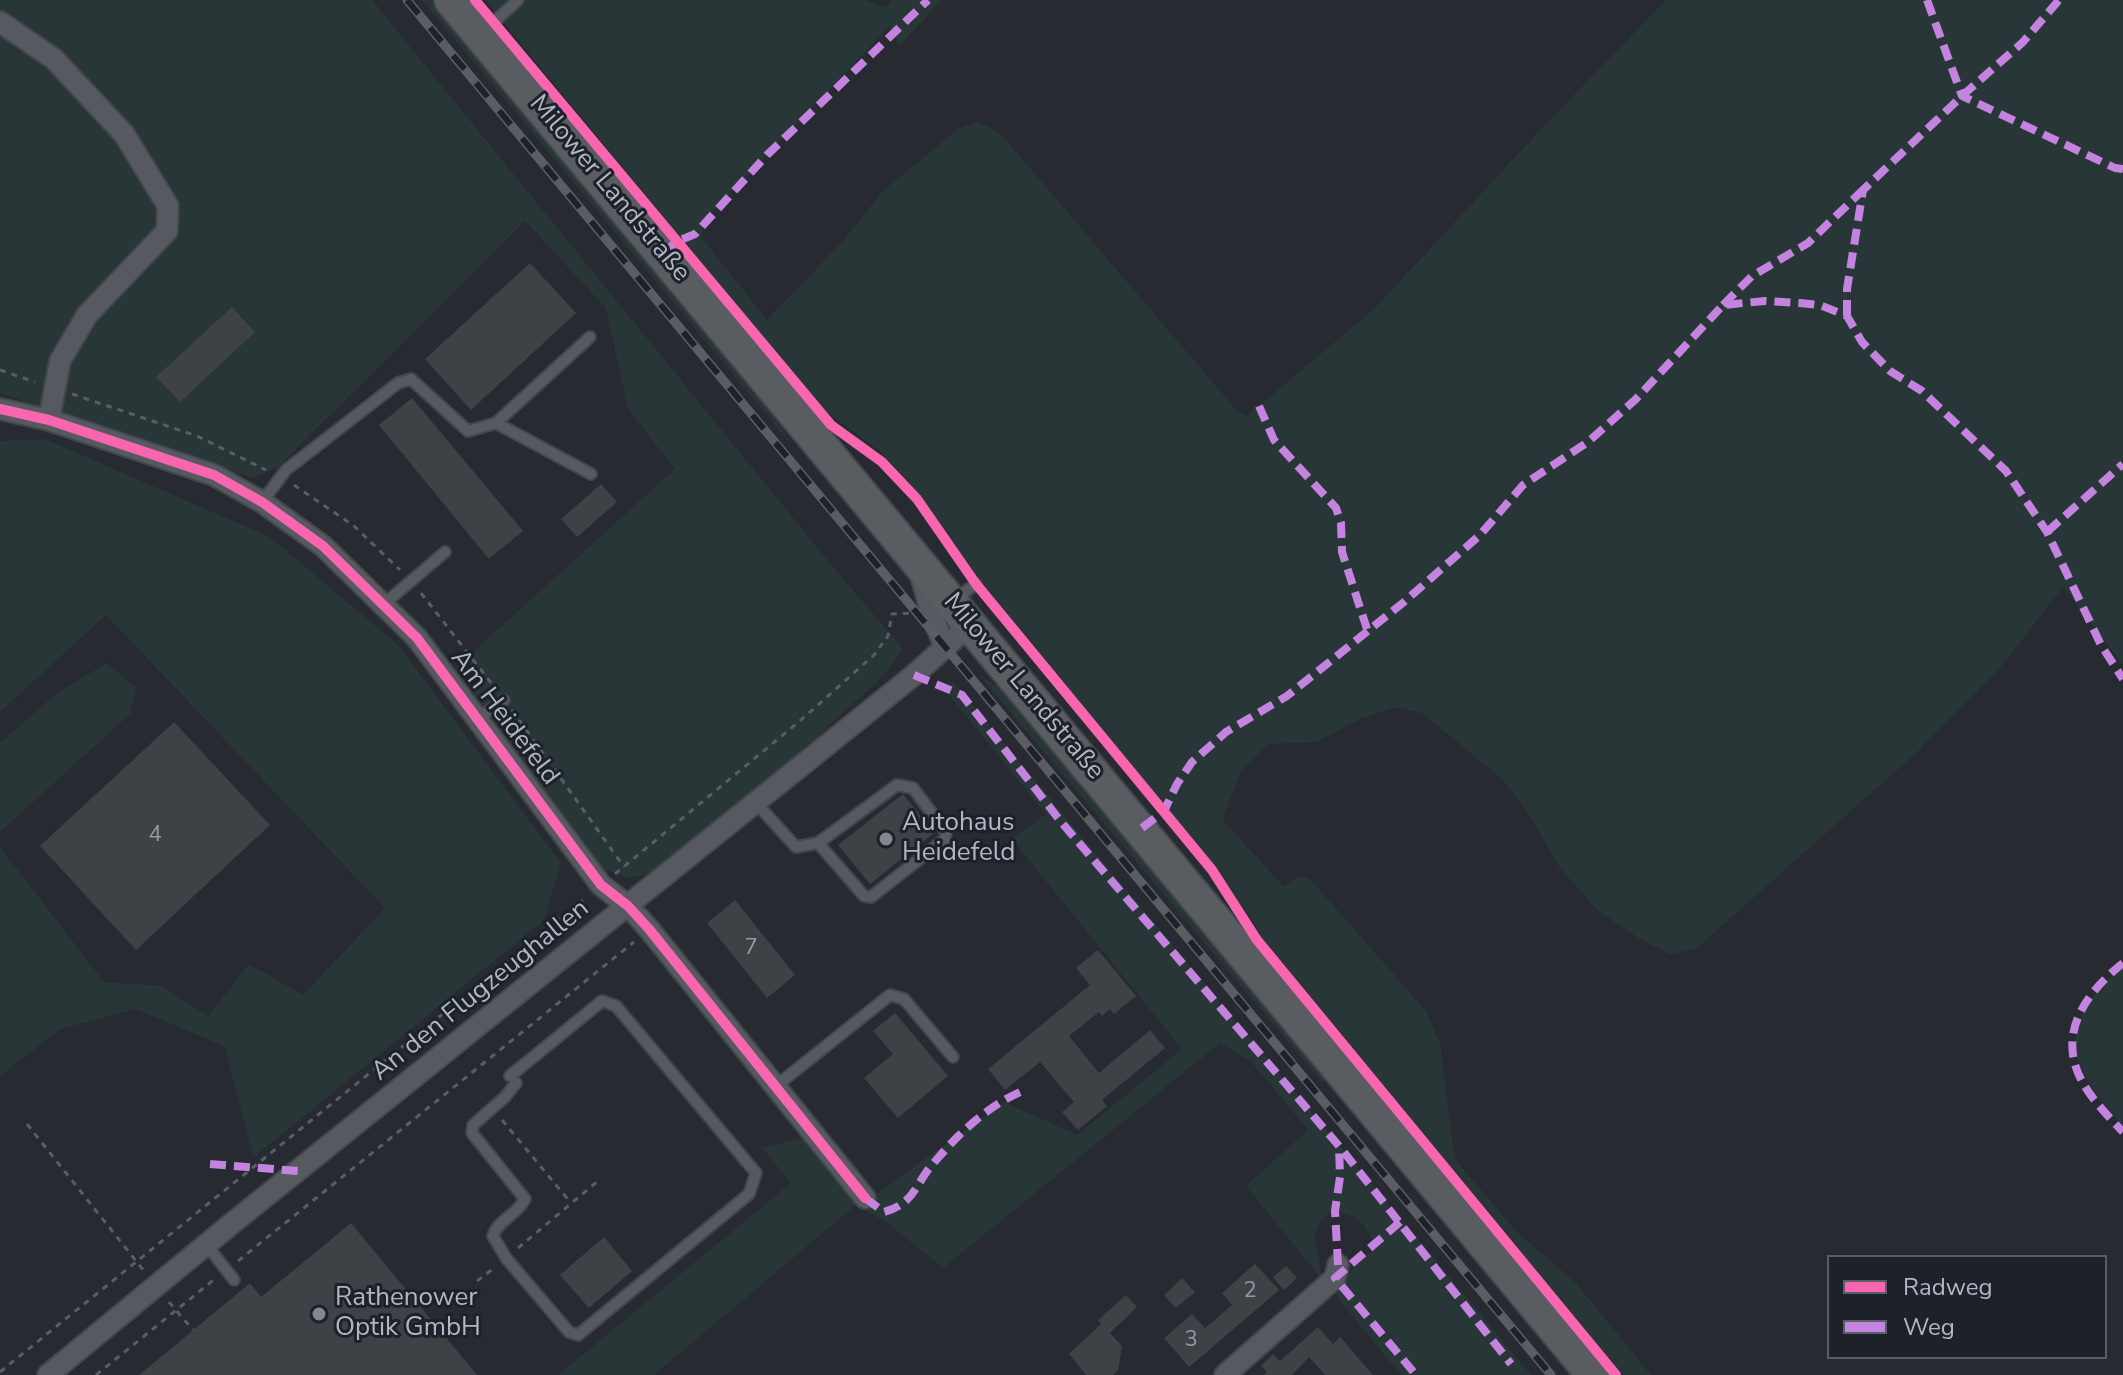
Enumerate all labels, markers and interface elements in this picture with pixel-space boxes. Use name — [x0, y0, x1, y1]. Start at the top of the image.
street label: Milower Landstraße — [522, 89, 696, 289]
street label: Milower Landstraße — [936, 587, 1110, 787]
street label: Am Heidefeld — [443, 644, 565, 792]
place label: Autohaus Heidefeld — [902, 808, 1015, 870]
house number: 4 — [148, 823, 162, 849]
marker: Autohaus Heidefeld — [877, 830, 895, 848]
street label: An den Flugzeughallen — [366, 894, 596, 1088]
house number: 7 — [744, 936, 758, 962]
legend — [1827, 1255, 2107, 1359]
text: Radweg — [1903, 1271, 1993, 1303]
house number: 2 — [1243, 1279, 1257, 1305]
place label: Rathenower Optik GmbH — [335, 1283, 481, 1344]
marker: Rathenower Optik GmbH — [310, 1305, 328, 1323]
text: Weg — [1903, 1311, 1955, 1343]
house number: 3 — [1184, 1328, 1198, 1354]

